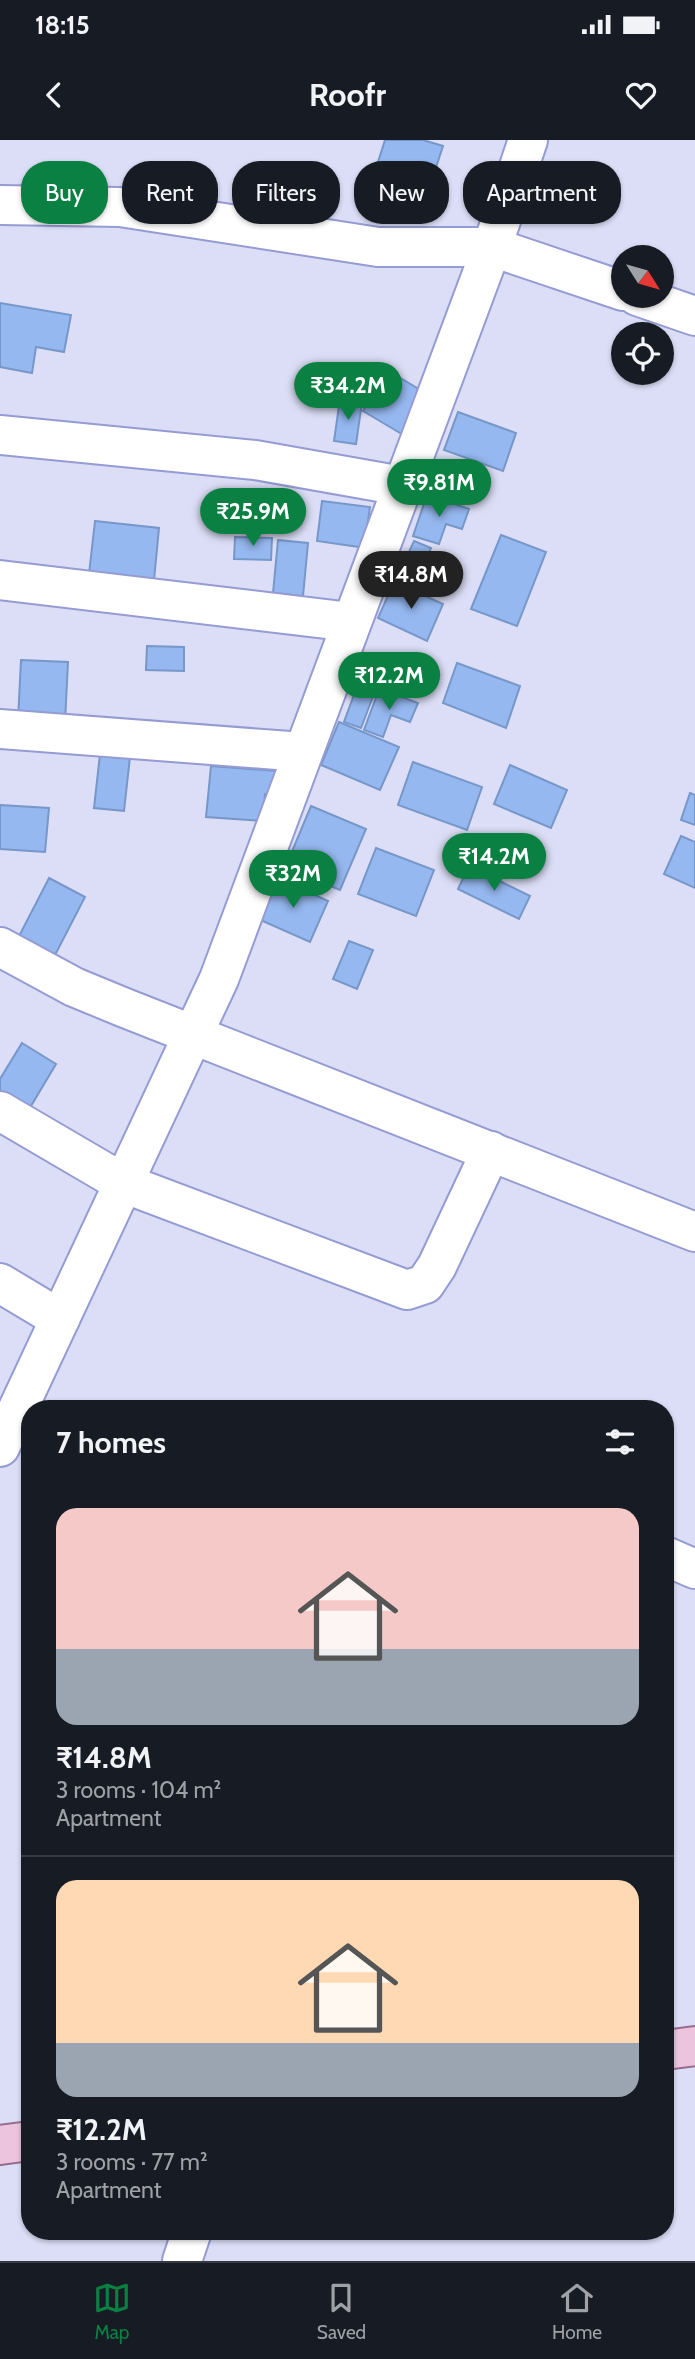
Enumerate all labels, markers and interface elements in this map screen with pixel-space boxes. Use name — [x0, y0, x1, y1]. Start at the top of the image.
text: 18:15 — [35, 9, 90, 41]
text: Roofr — [309, 75, 386, 114]
icon: back — [35, 76, 73, 114]
icon: heart — [622, 76, 660, 114]
chip: Buy — [21, 161, 108, 224]
chip: Rent — [122, 161, 218, 224]
chip: Filters — [232, 161, 340, 224]
chip: New — [354, 161, 449, 224]
chip: Apartment — [463, 161, 621, 224]
north arrow — [611, 245, 674, 308]
map controls — [611, 245, 674, 385]
button: locate — [611, 322, 674, 385]
pin: ₹34.2M — [291, 362, 405, 422]
text: ₹34.2M — [310, 371, 386, 399]
pin: ₹9.81M — [382, 460, 496, 519]
text: ₹9.81M — [403, 468, 475, 496]
pin: ₹25.9M — [196, 488, 310, 548]
text: ₹25.9M — [216, 497, 290, 525]
pin: ₹14.8M — [354, 552, 468, 611]
text: ₹14.8M — [374, 560, 448, 588]
pin: ₹12.2M — [332, 652, 446, 712]
text: ₹12.2M — [354, 661, 424, 689]
pin: ₹14.2M — [437, 834, 551, 893]
text: ₹14.2M — [458, 842, 530, 870]
pin: ₹32M — [252, 850, 334, 910]
text: ₹32M — [265, 859, 321, 887]
icon: filters — [601, 1423, 639, 1461]
text: 7 homes — [56, 1424, 166, 1461]
icon: home — [285, 1553, 411, 1679]
text: ₹14.8M — [56, 1739, 152, 1776]
text: 3 rooms · 104 m² — [56, 1776, 221, 1804]
text: Apartment — [56, 1804, 161, 1832]
icon: home — [285, 1925, 411, 2051]
text: ₹12.2M — [56, 2111, 147, 2148]
text: 3 rooms · 77 m² — [56, 2148, 208, 2176]
text: Apartment — [56, 2176, 161, 2204]
tab: Map — [93, 2279, 131, 2344]
tab: Saved — [317, 2279, 366, 2344]
tab: Home — [552, 2279, 602, 2344]

